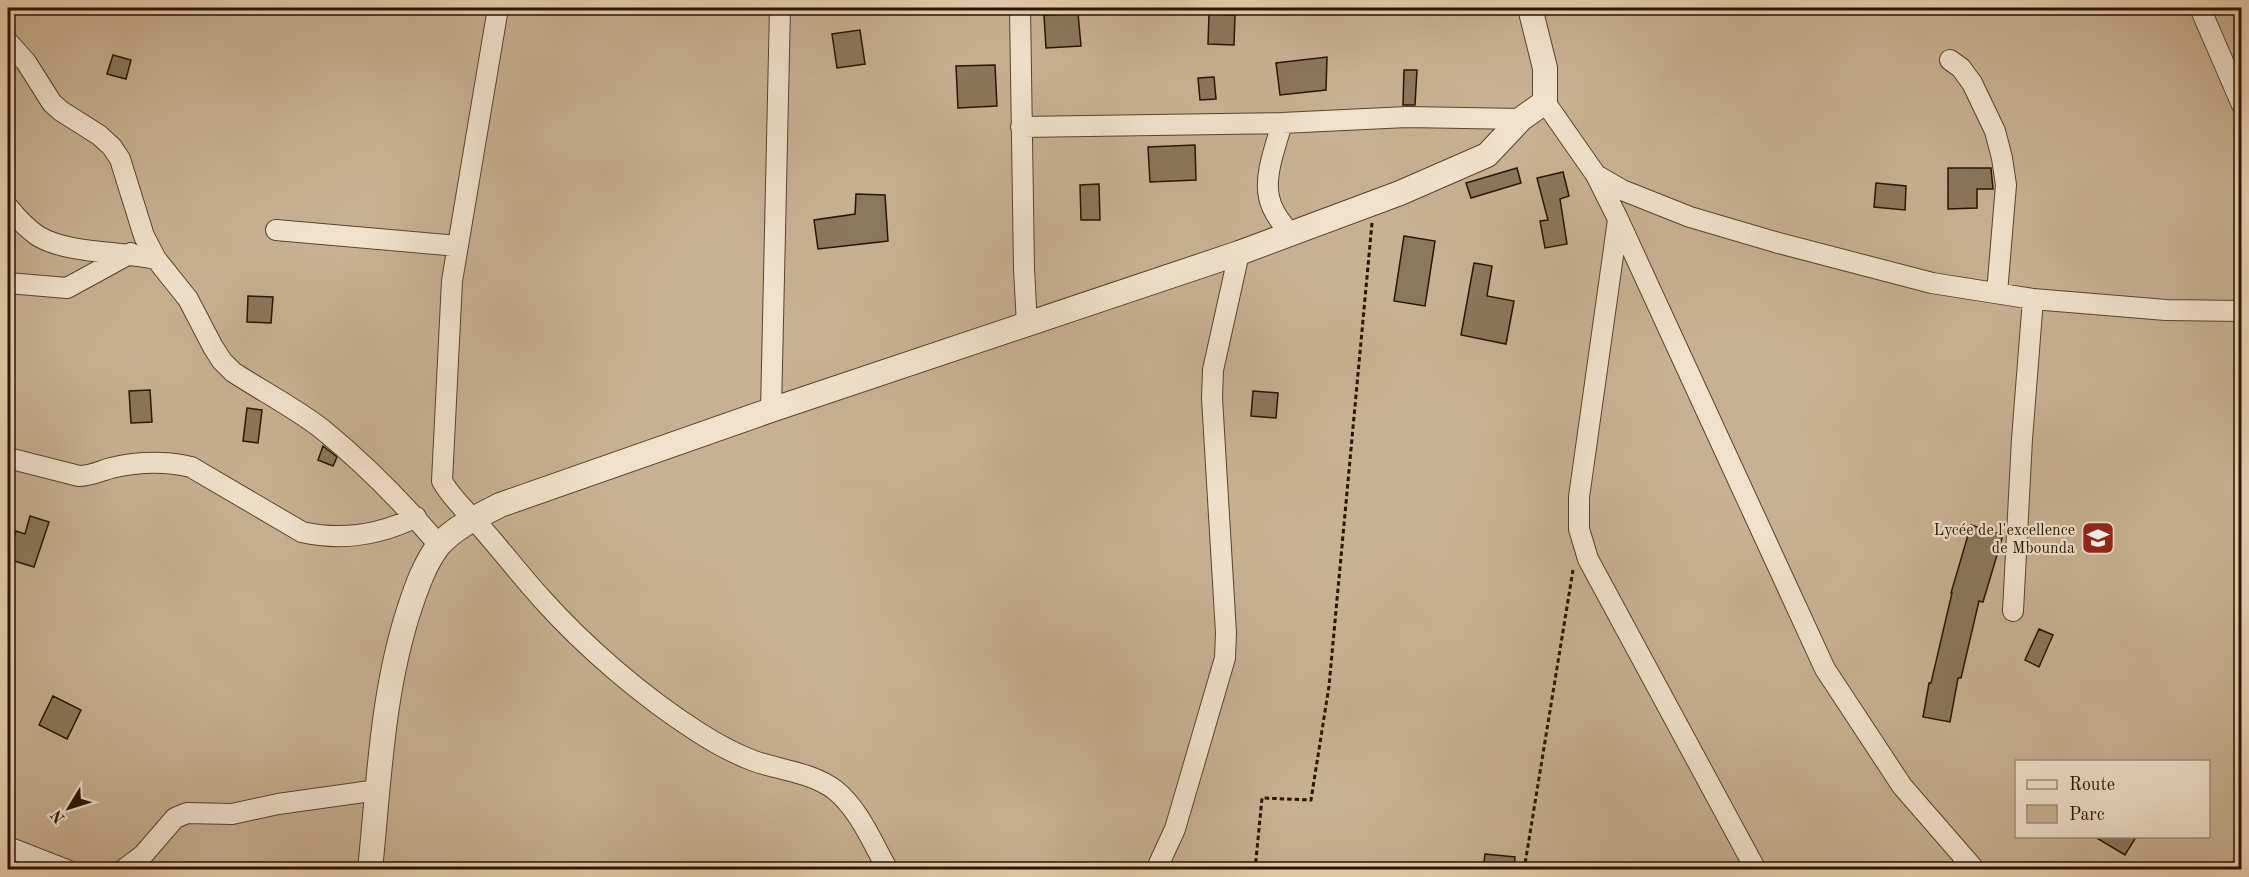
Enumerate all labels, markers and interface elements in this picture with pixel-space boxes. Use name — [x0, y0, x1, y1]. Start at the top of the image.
school or university icon: Lycée de l'excellence de Mbounda — [2080, 520, 2116, 556]
place label: Lycée de l'excellence de Mbounda — [1933, 523, 2075, 557]
legend — [2015, 760, 2210, 838]
text: Route — [2069, 776, 2115, 794]
north arrow — [39, 778, 99, 838]
text: N — [48, 806, 69, 826]
text: Parc — [2069, 806, 2105, 824]

